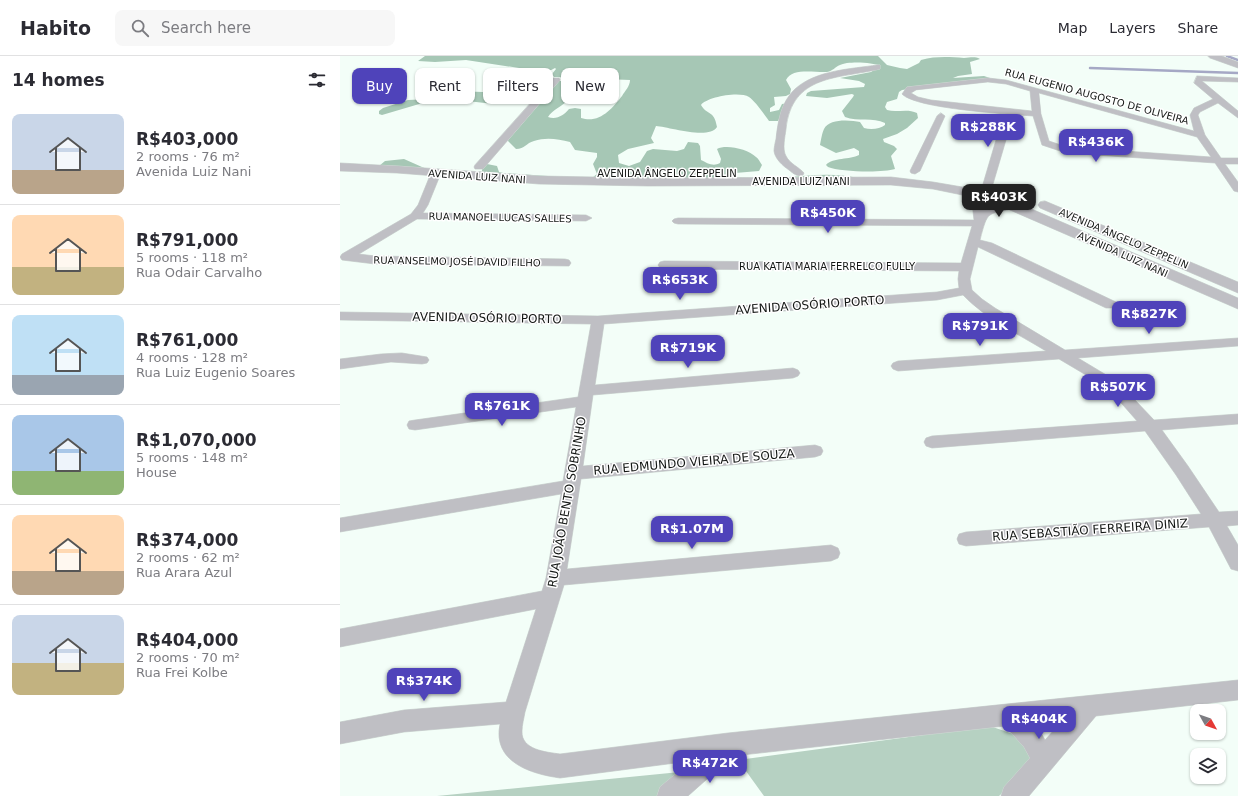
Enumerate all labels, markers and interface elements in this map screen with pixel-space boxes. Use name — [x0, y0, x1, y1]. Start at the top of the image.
search box — [115, 10, 395, 46]
text: Habito — [20, 17, 91, 39]
icon: search — [129, 17, 151, 39]
text: Search here — [161, 19, 251, 37]
text: Map — [1058, 20, 1087, 36]
text: Layers — [1109, 20, 1156, 36]
text: Share — [1178, 20, 1218, 36]
street label: RUA EUGENIO AUGOSTO DE OLIVEIRA — [1004, 67, 1190, 126]
chip: Buy — [352, 68, 407, 104]
chip: Rent — [415, 68, 475, 104]
chip: Filters — [483, 68, 553, 104]
chip: New — [561, 68, 619, 104]
icon: filters — [306, 69, 328, 91]
text: 14 homes — [12, 70, 105, 90]
pin: R$288K — [955, 114, 1021, 148]
text: R$288K — [960, 119, 1016, 134]
text: R$403,000 — [136, 129, 238, 149]
pin: R$436K — [1063, 129, 1129, 163]
icon: home — [44, 130, 92, 178]
text: R$436K — [1068, 134, 1124, 149]
text: 2 rooms · 76 m² — [136, 149, 240, 164]
text: Avenida Luiz Nani — [136, 164, 251, 179]
street label: AVENIDA ÂNGELO ZEPPELIN — [597, 167, 737, 179]
street label: AVENIDA LUIZ NANI — [428, 168, 526, 185]
street label: AVENIDA LUIZ NANI — [752, 176, 850, 187]
pin: R$403K — [966, 184, 1032, 218]
text: R$403K — [971, 189, 1027, 204]
pin: R$450K — [795, 200, 861, 234]
text: R$450K — [800, 205, 856, 220]
street label: AVENIDA ÂNGELO ZEPPELIN — [1057, 205, 1191, 271]
street label: RUA MANOEL LUCAS SALLES — [428, 211, 572, 224]
text: R$791,000 — [136, 230, 238, 250]
street label: AVENIDA LUIZ NANI — [1076, 230, 1170, 279]
icon: home — [44, 231, 92, 279]
text: 5 rooms · 118 m² — [136, 250, 248, 265]
street label: RUA ANSELMO JOSÉ DAVID FILHO — [373, 254, 541, 268]
street label: RUA KATIA MARIA FERRELCO FULLY — [739, 261, 916, 272]
text: Rua Odair Carvalho — [136, 265, 262, 280]
pin: R$653K — [647, 267, 713, 301]
text: R$653K — [652, 272, 708, 287]
street label: AVENIDA OSÓRIO PORTO — [735, 292, 885, 317]
pin: R$827K — [1116, 301, 1182, 335]
text: R$827K — [1121, 306, 1177, 321]
street label: AVENIDA OSÓRIO PORTO — [412, 309, 562, 326]
pin: R$791K — [947, 313, 1013, 347]
text: R$791K — [952, 318, 1008, 333]
text: R$761,000 — [136, 330, 238, 350]
icon: home — [44, 331, 92, 379]
pin: R$719K — [655, 335, 721, 369]
text: R$719K — [660, 340, 716, 355]
text: 4 rooms · 128 m² — [136, 350, 248, 365]
text: Rua Luiz Eugenio Soares — [136, 365, 295, 380]
pin: R$507K — [1085, 374, 1151, 408]
text: R$507K — [1090, 379, 1146, 394]
pin: R$761K — [469, 393, 535, 427]
text: R$761K — [474, 398, 530, 413]
street label: RUA JOÃO BENTO SOBRINHO — [544, 415, 589, 588]
text: R$1,070,000 — [136, 430, 257, 450]
icon: home — [44, 431, 92, 479]
street label: RUA EDMUNDO VIEIRA DE SOUZA — [593, 446, 796, 478]
text: 5 rooms · 148 m² — [136, 450, 248, 465]
text: House — [136, 465, 177, 480]
street label: RUA SEBASTIÃO FERREIRA DINIZ — [992, 515, 1188, 544]
pin: R$1.07M — [655, 516, 729, 550]
text: R$1.07M — [660, 521, 724, 536]
text: R$374,000 — [136, 530, 238, 550]
icon: home — [44, 531, 92, 579]
text: 2 rooms · 62 m² — [136, 550, 240, 565]
text: Rua Arara Azul — [136, 565, 232, 580]
text: R$404,000 — [136, 630, 238, 650]
icon: home — [44, 631, 92, 679]
text: 2 rooms · 70 m² — [136, 650, 240, 665]
text: Rua Frei Kolbe — [136, 665, 228, 680]
pin: R$374K — [391, 668, 457, 702]
text: R$374K — [396, 673, 452, 688]
north arrow — [1190, 704, 1226, 740]
map controls — [1190, 704, 1226, 784]
pin: R$404K — [1006, 706, 1072, 740]
text: R$404K — [1011, 711, 1067, 726]
button: layers — [1190, 748, 1226, 784]
pin: R$472K — [677, 750, 743, 784]
text: R$472K — [682, 755, 738, 770]

